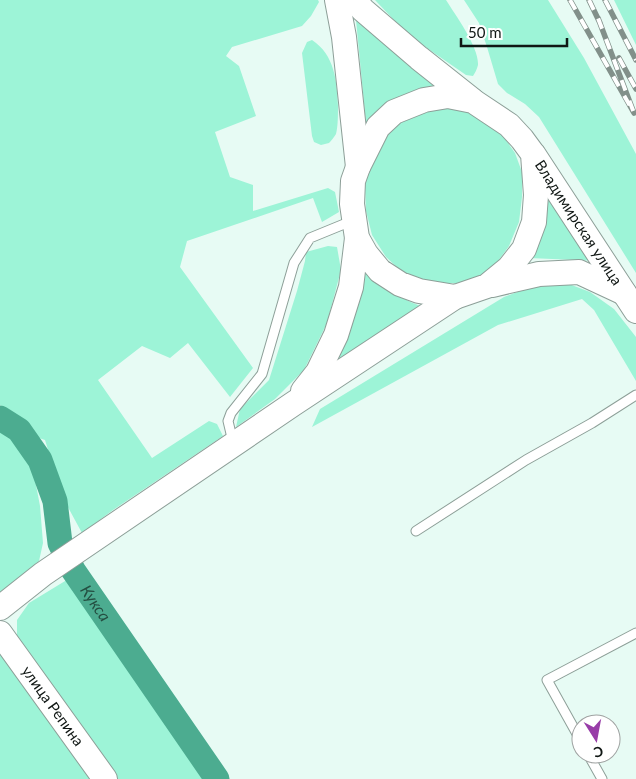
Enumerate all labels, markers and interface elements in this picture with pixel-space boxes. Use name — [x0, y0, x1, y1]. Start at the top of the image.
scale bar — [461, 15, 567, 47]
text: 50 m — [468, 23, 502, 41]
street label: Владимирская улица — [532, 156, 627, 288]
water label: Кукса — [77, 581, 115, 624]
street label: улица Репина — [18, 662, 88, 749]
north arrow — [571, 714, 621, 764]
text: С — [592, 743, 605, 762]

